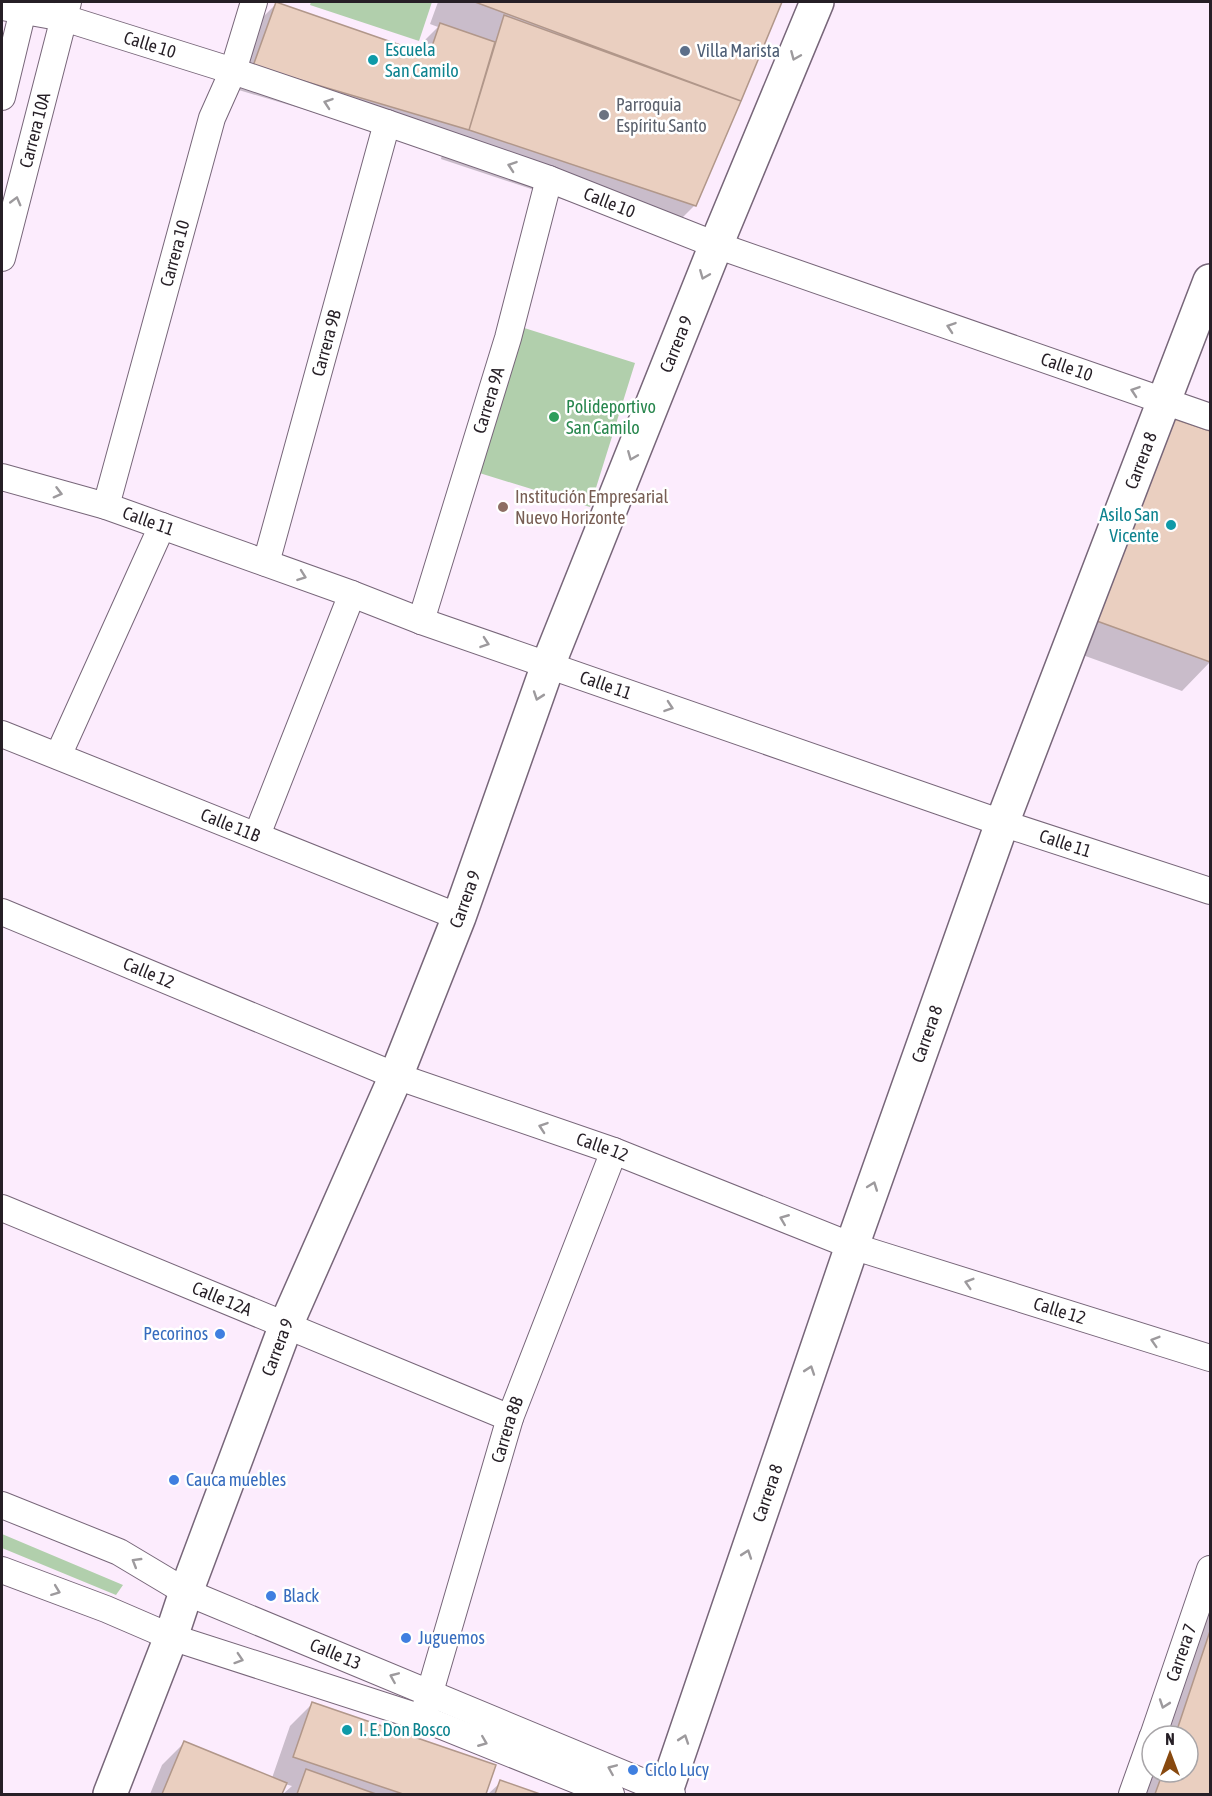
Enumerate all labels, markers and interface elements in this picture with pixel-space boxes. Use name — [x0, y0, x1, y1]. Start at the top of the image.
street label: Calle 10 — [121, 26, 179, 62]
place label: Escuela San Camilo — [385, 39, 459, 81]
place label: Villa Marista — [697, 40, 780, 61]
marker: Villa Marista — [678, 44, 692, 58]
one-way arrow — [790, 49, 802, 60]
marker: Escuela San Camilo — [366, 53, 380, 67]
street label: Carrera 10A — [15, 90, 54, 170]
place label: Parroquia Espíritu Santo — [616, 94, 707, 136]
one-way arrow — [323, 97, 334, 110]
marker: Parroquia Espíritu Santo — [597, 108, 611, 122]
one-way arrow — [507, 160, 518, 173]
street label: Calle 10 — [581, 183, 638, 222]
one-way arrow — [9, 196, 22, 206]
street label: Carrera 10 — [155, 218, 194, 289]
one-way arrow — [699, 269, 712, 279]
street label: Carrera 9B — [307, 307, 345, 379]
street label: Carrera 9 — [655, 312, 697, 376]
one-way arrow — [946, 322, 957, 335]
street label: Calle 10 — [1038, 348, 1096, 385]
street label: Carrera 9A — [468, 364, 509, 436]
one-way arrow — [1130, 386, 1141, 399]
place label: Polideportivo San Camilo — [566, 396, 656, 438]
marker: Polideportivo San Camilo — [547, 410, 561, 424]
street label: Carrera 8 — [1120, 429, 1161, 492]
one-way arrow — [627, 449, 639, 460]
one-way arrow — [52, 486, 63, 498]
place label: Institución Empresarial Nuevo Horizonte — [515, 486, 669, 528]
marker: Institución Empresarial Nuevo Horizonte — [496, 500, 510, 514]
street label: Calle 11 — [120, 502, 177, 540]
place label: Asilo San Vicente — [1100, 504, 1159, 546]
marker: Asilo San Vicente — [1164, 518, 1178, 532]
one-way arrow — [296, 569, 307, 582]
one-way arrow — [479, 636, 490, 649]
street label: Calle 11 — [577, 666, 635, 703]
one-way arrow — [532, 690, 545, 701]
one-way arrow — [663, 700, 674, 713]
street label: Calle 11B — [198, 804, 264, 846]
street label: Calle 11 — [1037, 825, 1094, 861]
street label: Carrera 9 — [445, 868, 485, 931]
street label: Calle 12 — [120, 953, 178, 993]
street label: Carrera 8 — [907, 1002, 947, 1065]
one-way arrow — [539, 1121, 549, 1134]
street label: Calle 12 — [574, 1128, 631, 1166]
one-way arrow — [866, 1181, 879, 1191]
one-way arrow — [780, 1214, 791, 1226]
street label: Calle 12A — [189, 1277, 255, 1320]
one-way arrow — [964, 1277, 974, 1290]
street label: Calle 12 — [1031, 1292, 1088, 1328]
street label: Carrera 9 — [257, 1315, 297, 1379]
place label: Pecorinos — [143, 1323, 208, 1344]
marker: Pecorinos — [213, 1327, 227, 1341]
one-way arrow — [1150, 1336, 1161, 1348]
one-way arrow — [802, 1365, 815, 1376]
street label: Carrera 8B — [486, 1393, 527, 1465]
street label: Carrera 8 — [748, 1461, 787, 1524]
place label: Cauca muebles — [186, 1469, 286, 1490]
marker: Cauca muebles — [167, 1473, 181, 1487]
one-way arrow — [740, 1550, 752, 1560]
one-way arrow — [132, 1557, 142, 1569]
one-way arrow — [50, 1583, 61, 1596]
place label: Black — [283, 1585, 319, 1606]
marker: Black — [264, 1589, 278, 1603]
street label: Carrera 7 — [1161, 1621, 1201, 1684]
place label: Juguemos — [418, 1627, 485, 1648]
marker: Juguemos — [399, 1631, 413, 1645]
street label: Calle 13 — [307, 1634, 364, 1674]
one-way arrow — [233, 1651, 244, 1664]
one-way arrow — [389, 1672, 400, 1684]
one-way arrow — [1158, 1698, 1171, 1708]
place label: I. E. Don Bosco — [359, 1719, 451, 1740]
marker: I. E. Don Bosco — [340, 1723, 354, 1737]
north arrow — [1140, 1724, 1200, 1784]
text: N — [1165, 1730, 1175, 1748]
one-way arrow — [677, 1734, 690, 1745]
one-way arrow — [476, 1735, 487, 1747]
place label: Ciclo Lucy — [645, 1759, 709, 1780]
marker: Ciclo Lucy — [626, 1763, 640, 1777]
one-way arrow — [608, 1764, 619, 1776]

